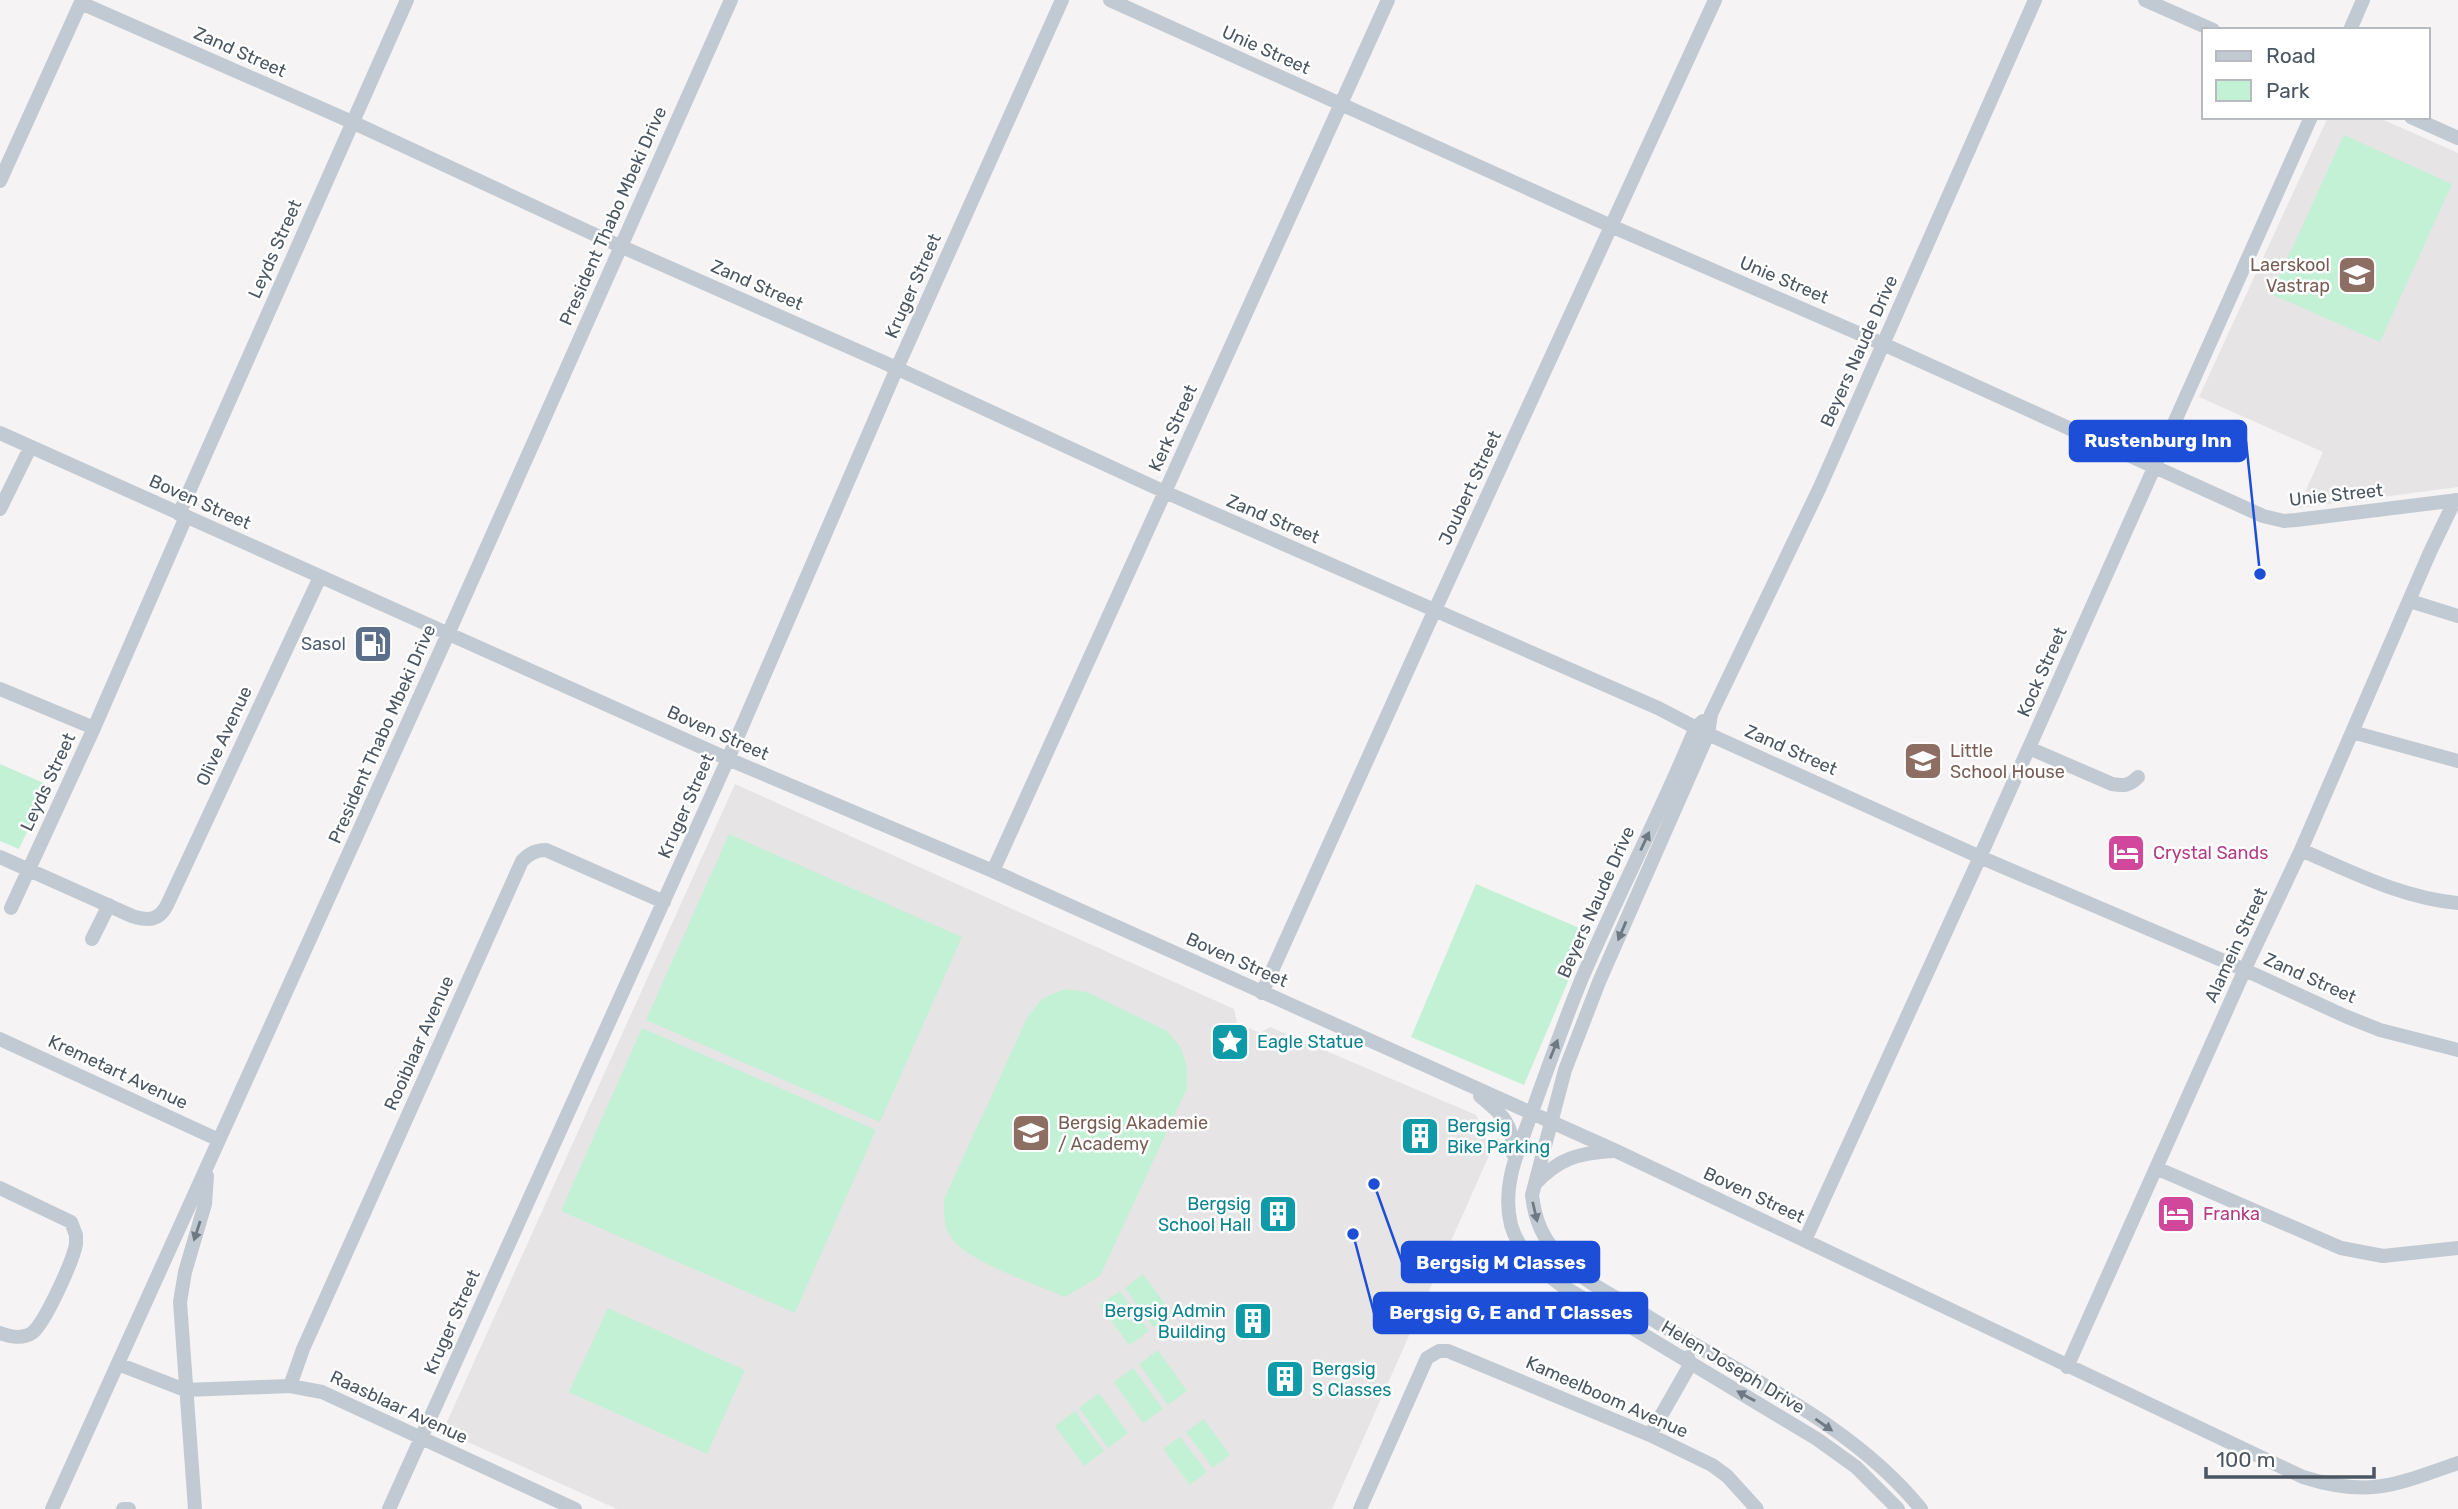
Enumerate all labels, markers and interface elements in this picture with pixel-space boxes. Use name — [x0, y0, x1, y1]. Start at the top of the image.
street label: Unie Street — [1218, 21, 1314, 79]
street label: Zand Street — [190, 22, 290, 82]
legend — [2202, 28, 2430, 119]
text: Road — [2266, 43, 2316, 68]
text: Park — [2266, 78, 2310, 103]
street label: President Thabo Mbeki Drive — [555, 103, 671, 329]
street label: Leyds Street — [243, 196, 307, 302]
street label: Kruger Street — [880, 230, 946, 342]
street label: Unie Street — [1736, 251, 1832, 309]
place label: Laerskool Vastrap — [2250, 254, 2330, 297]
school or university icon: Laerskool Vastrap — [2336, 254, 2378, 296]
street label: Zand Street — [707, 255, 807, 315]
street label: Beyers Naude Drive — [1816, 272, 1902, 430]
street label: Kerk Street — [1144, 381, 1202, 475]
callout: Rustenburg Inn — [2070, 421, 2246, 461]
street label: Joubert Street — [1434, 427, 1506, 549]
text: Rustenburg Inn — [2084, 429, 2232, 452]
street label: Boven Street — [146, 470, 254, 534]
street label: Unie Street — [2288, 479, 2384, 511]
street label: Zand Street — [1223, 490, 1323, 548]
street label: President Thabo Mbeki Drive — [324, 621, 440, 847]
fuel station icon: Sasol — [352, 623, 394, 665]
street label: Kock Street — [2012, 624, 2072, 720]
place label: Sasol — [301, 633, 346, 655]
street label: Olive Avenue — [191, 683, 257, 789]
street label: Boven Street — [664, 701, 772, 765]
street label: Zand Street — [1741, 720, 1841, 780]
street label: Leyds Street — [16, 729, 80, 835]
school or university icon: Little School House — [1902, 740, 1944, 782]
place label: Little School House — [1950, 740, 2065, 783]
street label: Kruger Street — [653, 750, 719, 862]
street label: Beyers Naude Drive — [1553, 823, 1639, 981]
one-way arrow — [1639, 831, 1651, 851]
hotel icon: Crystal Sands — [2105, 832, 2147, 874]
place label: Crystal Sands — [2153, 842, 2268, 864]
street label: Alamein Street — [2200, 884, 2272, 1006]
one-way arrow — [1616, 920, 1627, 941]
street label: Boven Street — [1183, 928, 1291, 992]
street label: Zand Street — [2260, 948, 2360, 1008]
street label: Rooiblaar Avenue — [379, 972, 459, 1114]
place icon: Eagle Statue — [1209, 1021, 1251, 1063]
street label: Kremetart Avenue — [45, 1030, 191, 1114]
place label: Eagle Statue — [1257, 1031, 1364, 1053]
one-way arrow — [1548, 1039, 1559, 1060]
school or university icon: Bergsig Akademie / Academy — [1010, 1112, 1052, 1154]
place label: Bergsig Akademie / Academy — [1058, 1112, 1208, 1155]
building icon: Bergsig Bike Parking — [1399, 1115, 1441, 1157]
place label: Bergsig Bike Parking — [1447, 1115, 1550, 1158]
street label: Boven Street — [1700, 1162, 1808, 1228]
place label: Bergsig School Hall — [1158, 1193, 1251, 1236]
building icon: Bergsig School Hall — [1257, 1193, 1299, 1235]
hotel icon: Franka — [2155, 1193, 2197, 1235]
one-way arrow — [1530, 1201, 1541, 1223]
place label: Franka — [2203, 1203, 2260, 1225]
one-way arrow — [191, 1221, 202, 1242]
callout: Bergsig M Classes — [1402, 1242, 1599, 1282]
text: Bergsig M Classes — [1416, 1251, 1586, 1274]
street label: Kruger Street — [419, 1266, 485, 1378]
callout: Bergsig G, E and T Classes — [1374, 1293, 1647, 1333]
place label: Bergsig Admin Building — [1104, 1300, 1226, 1343]
building icon: Bergsig Admin Building — [1232, 1300, 1274, 1342]
text: Bergsig G, E and T Classes — [1389, 1301, 1633, 1324]
street label: Helen Joseph Drive — [1657, 1316, 1809, 1418]
street label: Kameelboom Avenue — [1522, 1351, 1692, 1443]
building icon: Bergsig S Classes — [1264, 1358, 1306, 1400]
place label: Bergsig S Classes — [1312, 1358, 1392, 1401]
street label: Raasblaar Avenue — [327, 1365, 471, 1449]
one-way arrow — [1736, 1390, 1755, 1402]
one-way arrow — [1815, 1418, 1834, 1431]
scale bar — [2206, 1436, 2374, 1480]
text: 100 m — [2216, 1447, 2275, 1472]

